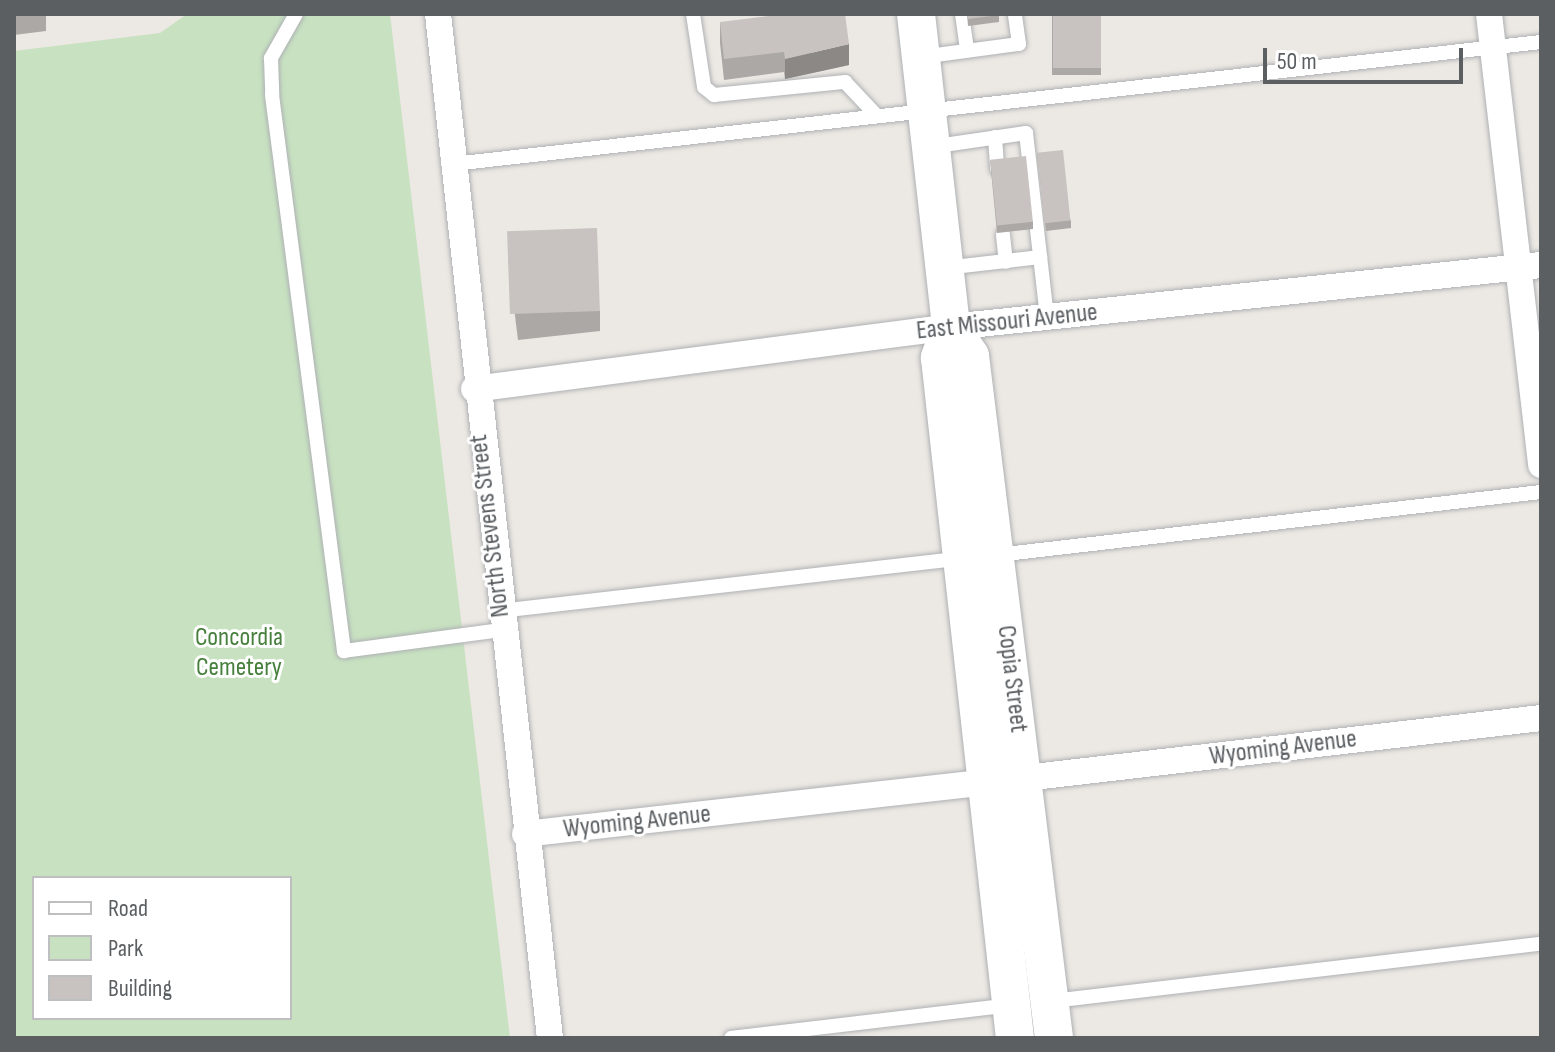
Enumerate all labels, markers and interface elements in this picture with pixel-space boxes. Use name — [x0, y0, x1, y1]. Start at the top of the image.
scale bar — [1267, 32, 1467, 82]
text: 50 m — [1277, 47, 1317, 76]
street label: East Missouri Avenue — [915, 297, 1099, 347]
street label: North Stevens Street — [463, 433, 517, 619]
park label: Concordia Cemetery — [195, 622, 283, 684]
street label: Copia Street — [990, 624, 1034, 734]
street label: Wyoming Avenue — [1208, 723, 1358, 773]
street label: Wyoming Avenue — [562, 799, 712, 845]
legend — [32, 876, 292, 1020]
text: Road — [108, 894, 148, 923]
text: Park — [108, 934, 143, 963]
text: Building — [108, 974, 172, 1003]

